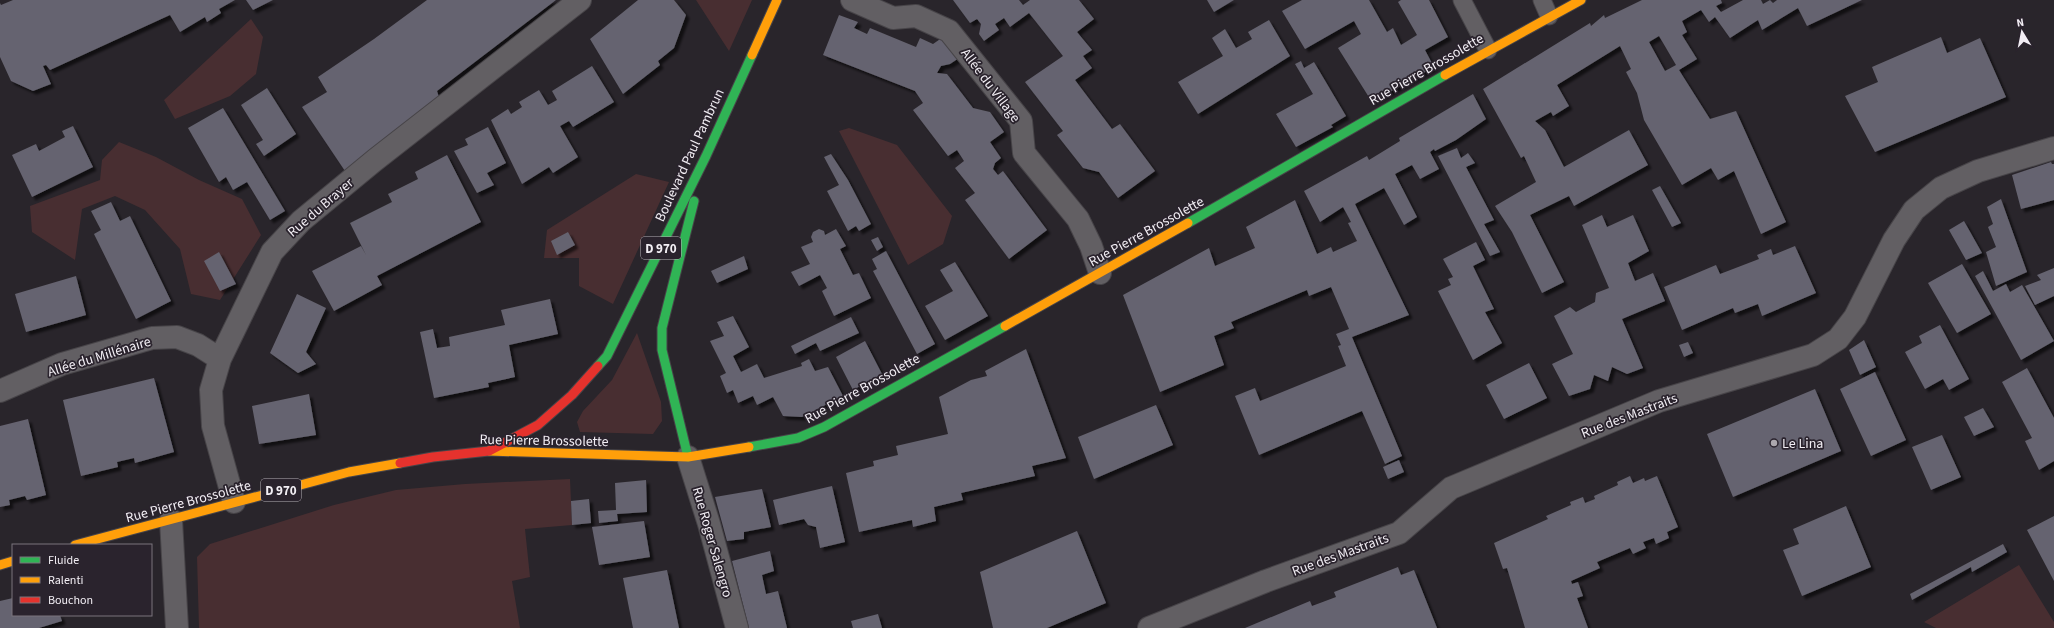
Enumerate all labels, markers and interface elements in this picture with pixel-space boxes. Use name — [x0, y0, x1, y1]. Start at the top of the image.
north arrow — [2002, 12, 2042, 52]
text: N — [2015, 15, 2025, 31]
street label: Rue Pierre Brossolette — [1366, 29, 1487, 111]
street label: Allée du Village — [956, 44, 1025, 127]
street label: Boulevard Paul Pambrun — [650, 86, 730, 225]
street label: Rue du Brayer — [283, 173, 358, 242]
street label: Rue Pierre Brossolette — [1085, 192, 1208, 272]
road number: D 970 — [641, 237, 681, 259]
street label: Allée du Millénaire — [45, 332, 153, 382]
street label: Rue Pierre Brossolette — [801, 349, 924, 429]
street label: Rue des Mastraits — [1578, 388, 1681, 444]
street label: Rue Pierre Brossolette — [479, 430, 609, 452]
place label: Le Lina — [1782, 434, 1823, 454]
marker: Le Lina — [1769, 438, 1779, 448]
street label: Rue Pierre Brossolette — [123, 476, 253, 528]
road number: D 970 — [261, 479, 301, 501]
street label: Rue Roger Salengro — [687, 485, 737, 600]
street label: Rue des Mastraits — [1289, 528, 1392, 582]
legend — [12, 544, 152, 616]
text: Fluide — [48, 552, 79, 569]
text: Ralenti — [48, 572, 83, 589]
text: Bouchon — [48, 592, 93, 609]

